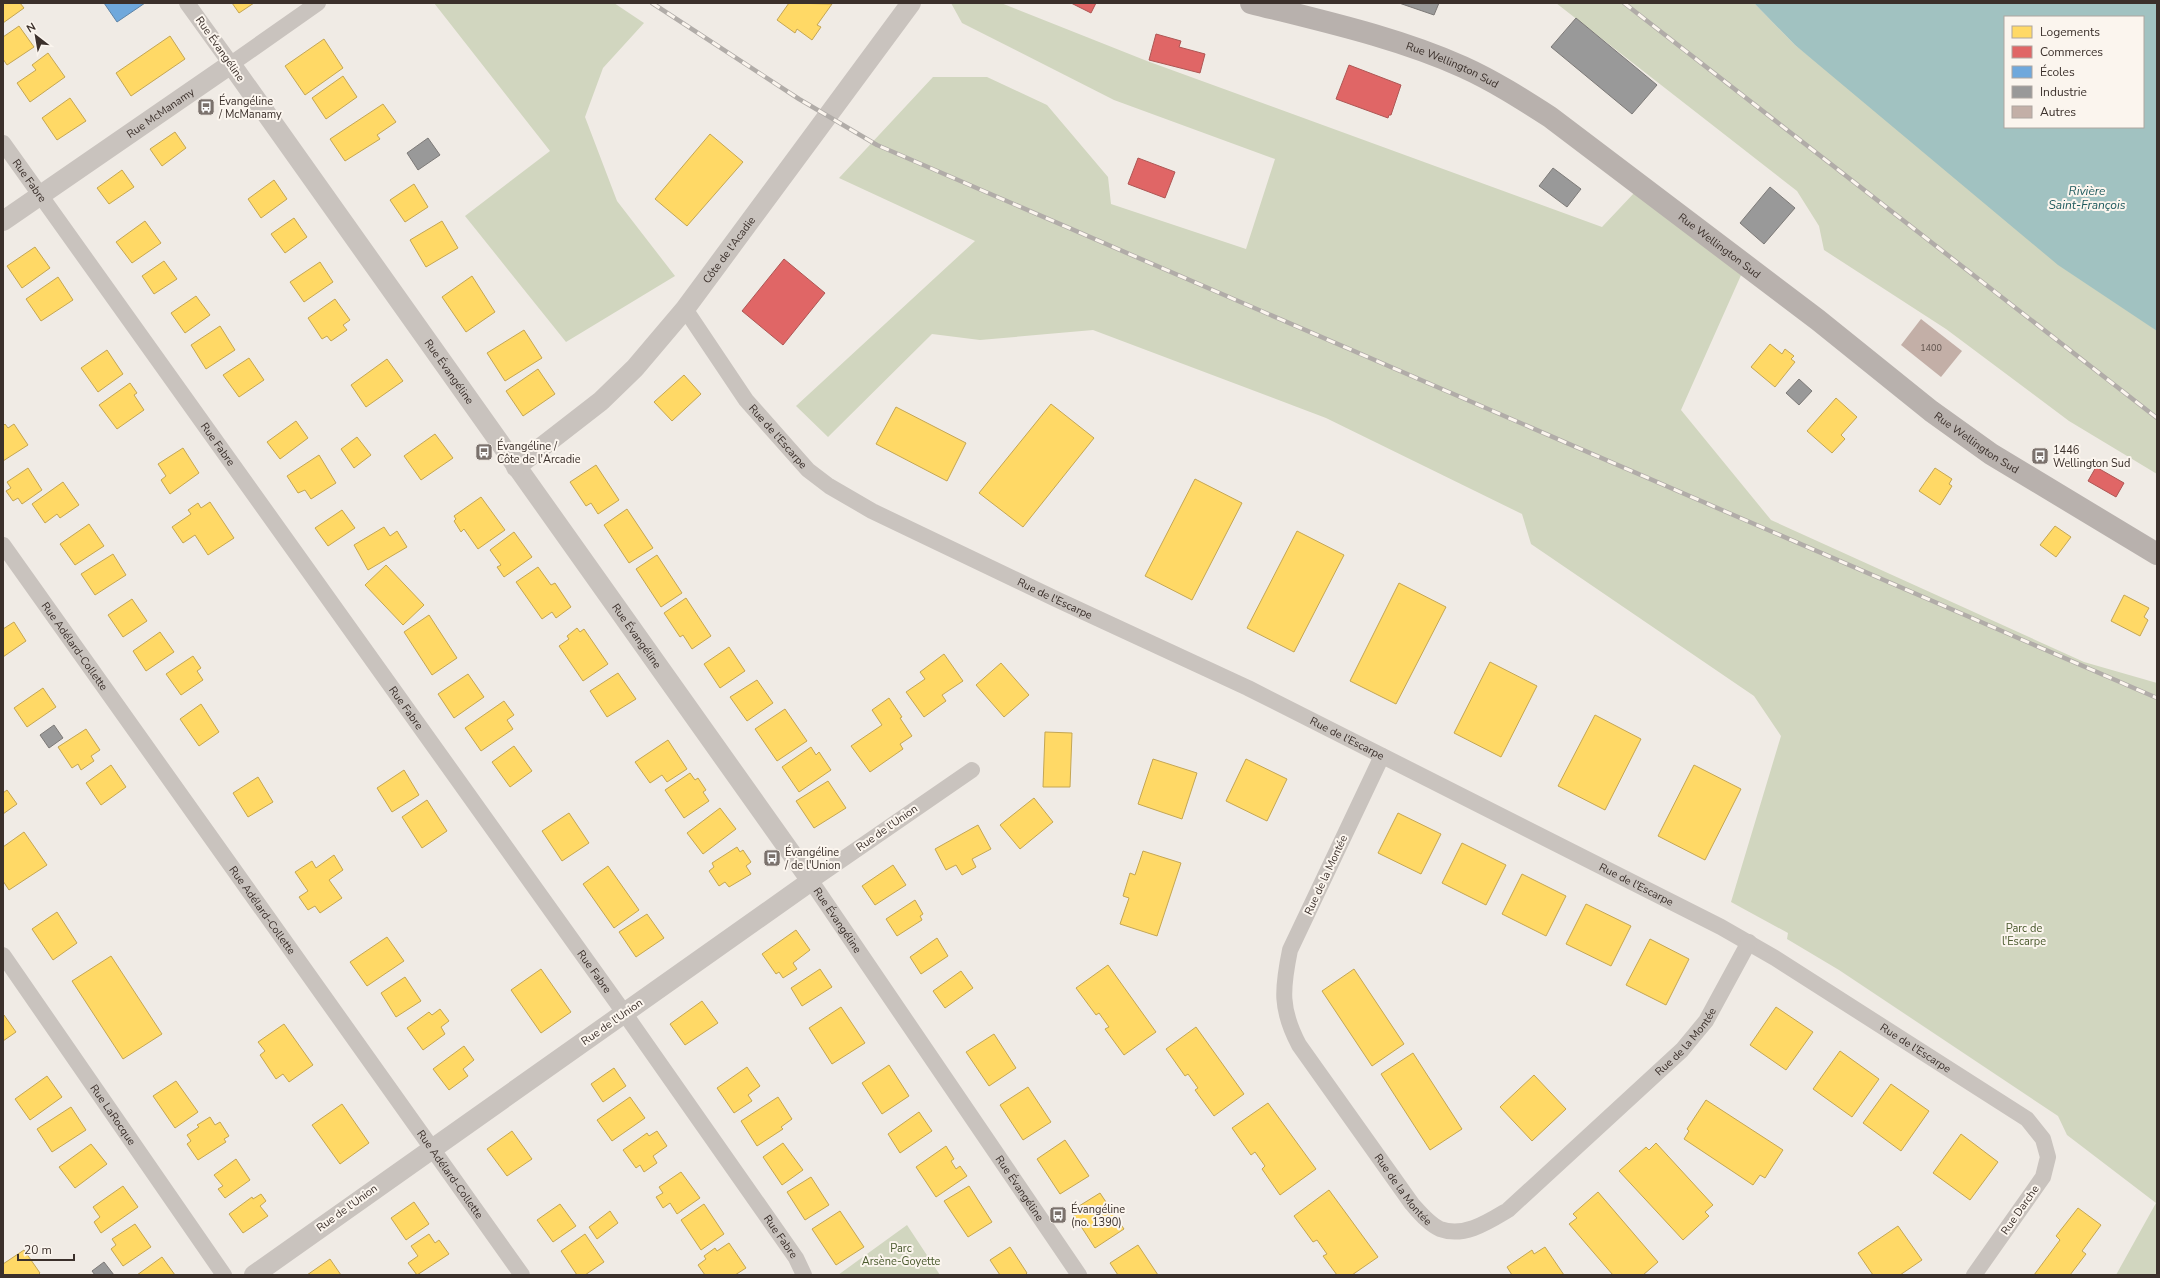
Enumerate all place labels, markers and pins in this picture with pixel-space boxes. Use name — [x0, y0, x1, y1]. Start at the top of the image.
place label: Évangéline / McManamy — [218, 93, 282, 122]
bus stop icon: Évangéline / McManamy — [196, 97, 216, 117]
place label: Évangéline / Côte de l'Arcadie — [497, 438, 581, 467]
bus stop icon: Évangéline / Côte de l'Arcadie — [474, 442, 494, 462]
place label: 1446 Wellington Sud — [2053, 443, 2130, 471]
bus stop icon: 1446 Wellington Sud — [2030, 446, 2050, 466]
place label: Évangéline / de l'Union — [784, 844, 840, 873]
bus stop icon: Évangéline / de l'Union — [762, 848, 782, 868]
place label: Évangéline (no. 1390) — [1071, 1201, 1125, 1230]
bus stop icon: Évangéline (no. 1390) — [1048, 1205, 1068, 1225]

